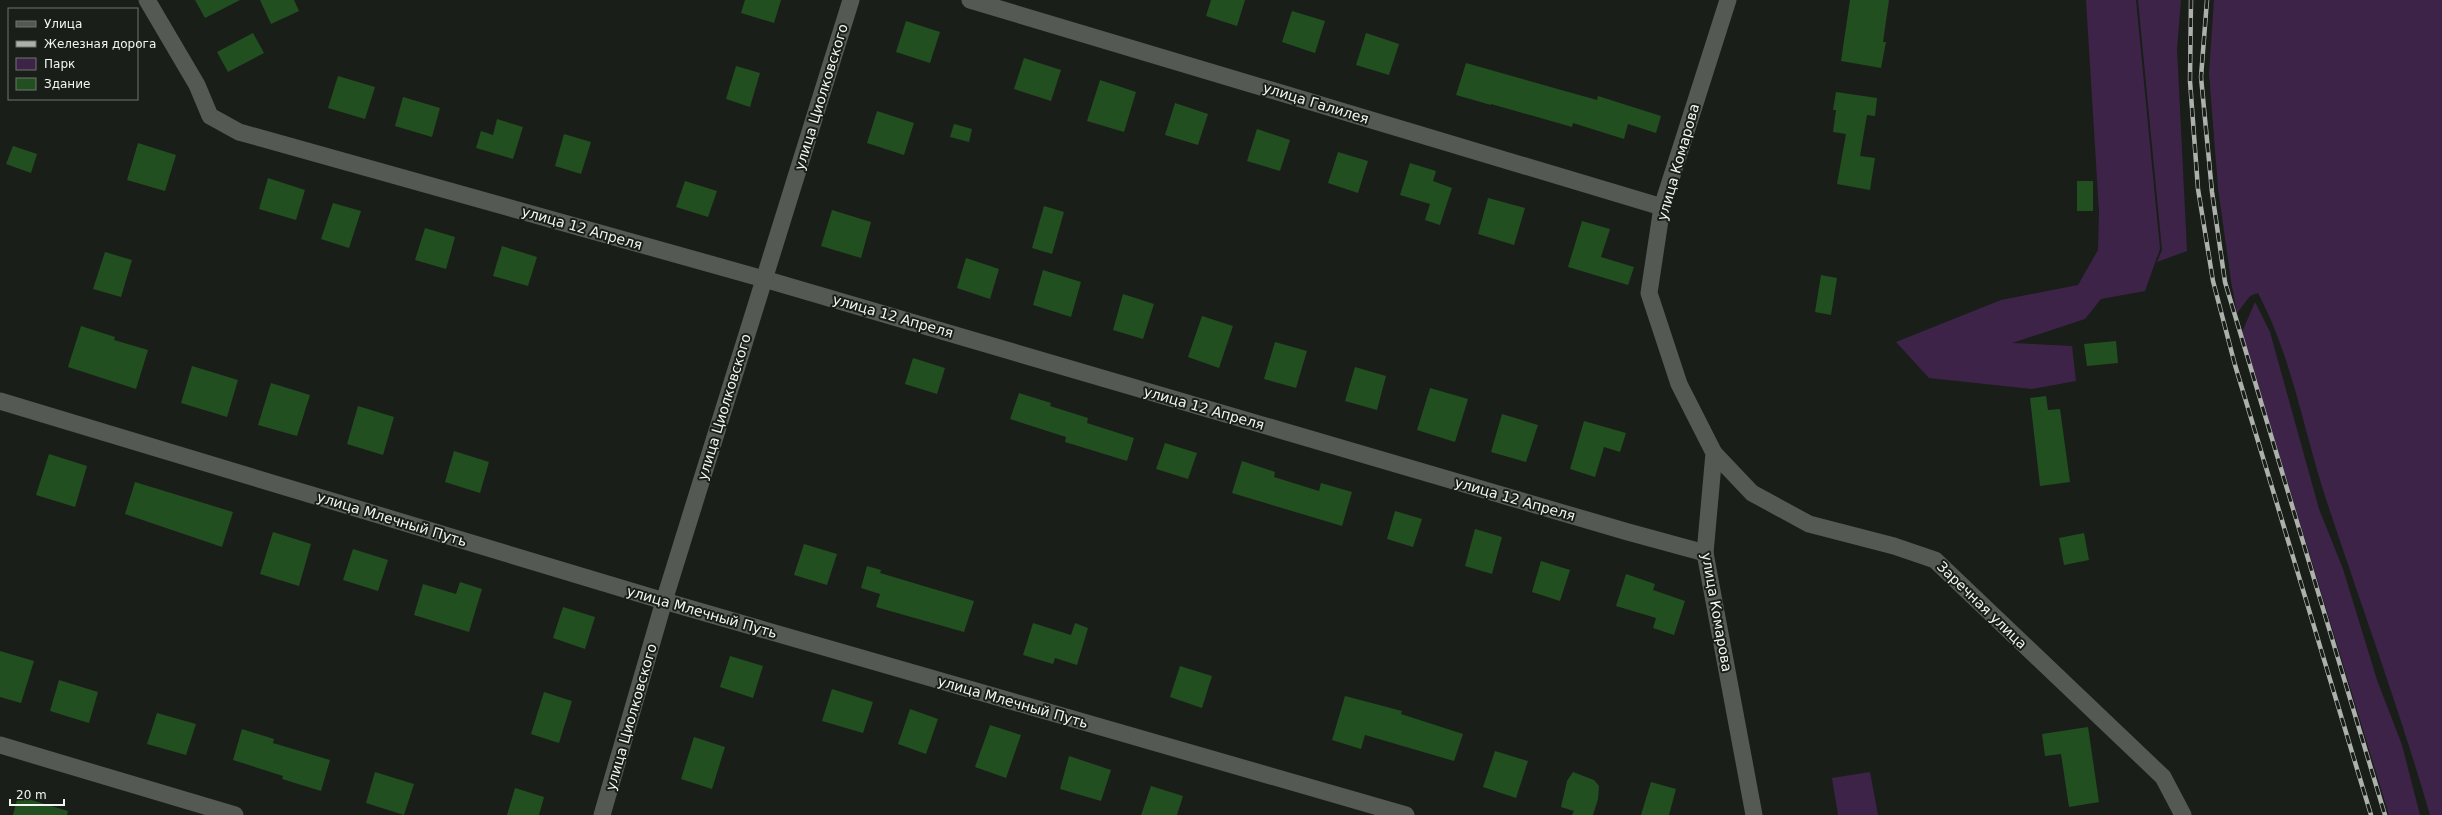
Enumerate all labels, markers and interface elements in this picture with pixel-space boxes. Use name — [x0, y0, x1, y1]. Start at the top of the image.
legend — [8, 8, 138, 100]
text: Улица — [44, 17, 82, 31]
street label: улица Циолковского — [791, 22, 851, 172]
text: Железная дорога — [44, 37, 156, 51]
text: Парк — [44, 57, 75, 71]
text: Здание — [44, 77, 90, 91]
street label: улица Галилея — [1261, 79, 1371, 127]
street label: улица Комарова — [1654, 102, 1702, 222]
street label: улица 12 Апреля — [520, 203, 644, 253]
street label: улица 12 Апреля — [831, 291, 955, 341]
street label: улица Циолковского — [694, 332, 754, 482]
street label: улица 12 Апреля — [1142, 383, 1266, 433]
street label: улица 12 Апреля — [1453, 474, 1577, 524]
street label: улица Млечный Путь — [315, 489, 469, 549]
street label: улица Комарова — [1699, 551, 1735, 673]
street label: Заречная улица — [1934, 558, 2030, 652]
street label: улица Млечный Путь — [625, 583, 779, 641]
street label: улица Циолковского — [602, 642, 660, 792]
street label: улица Млечный Путь — [936, 673, 1090, 731]
scale bar — [10, 781, 64, 807]
text: 20 m — [16, 788, 47, 802]

